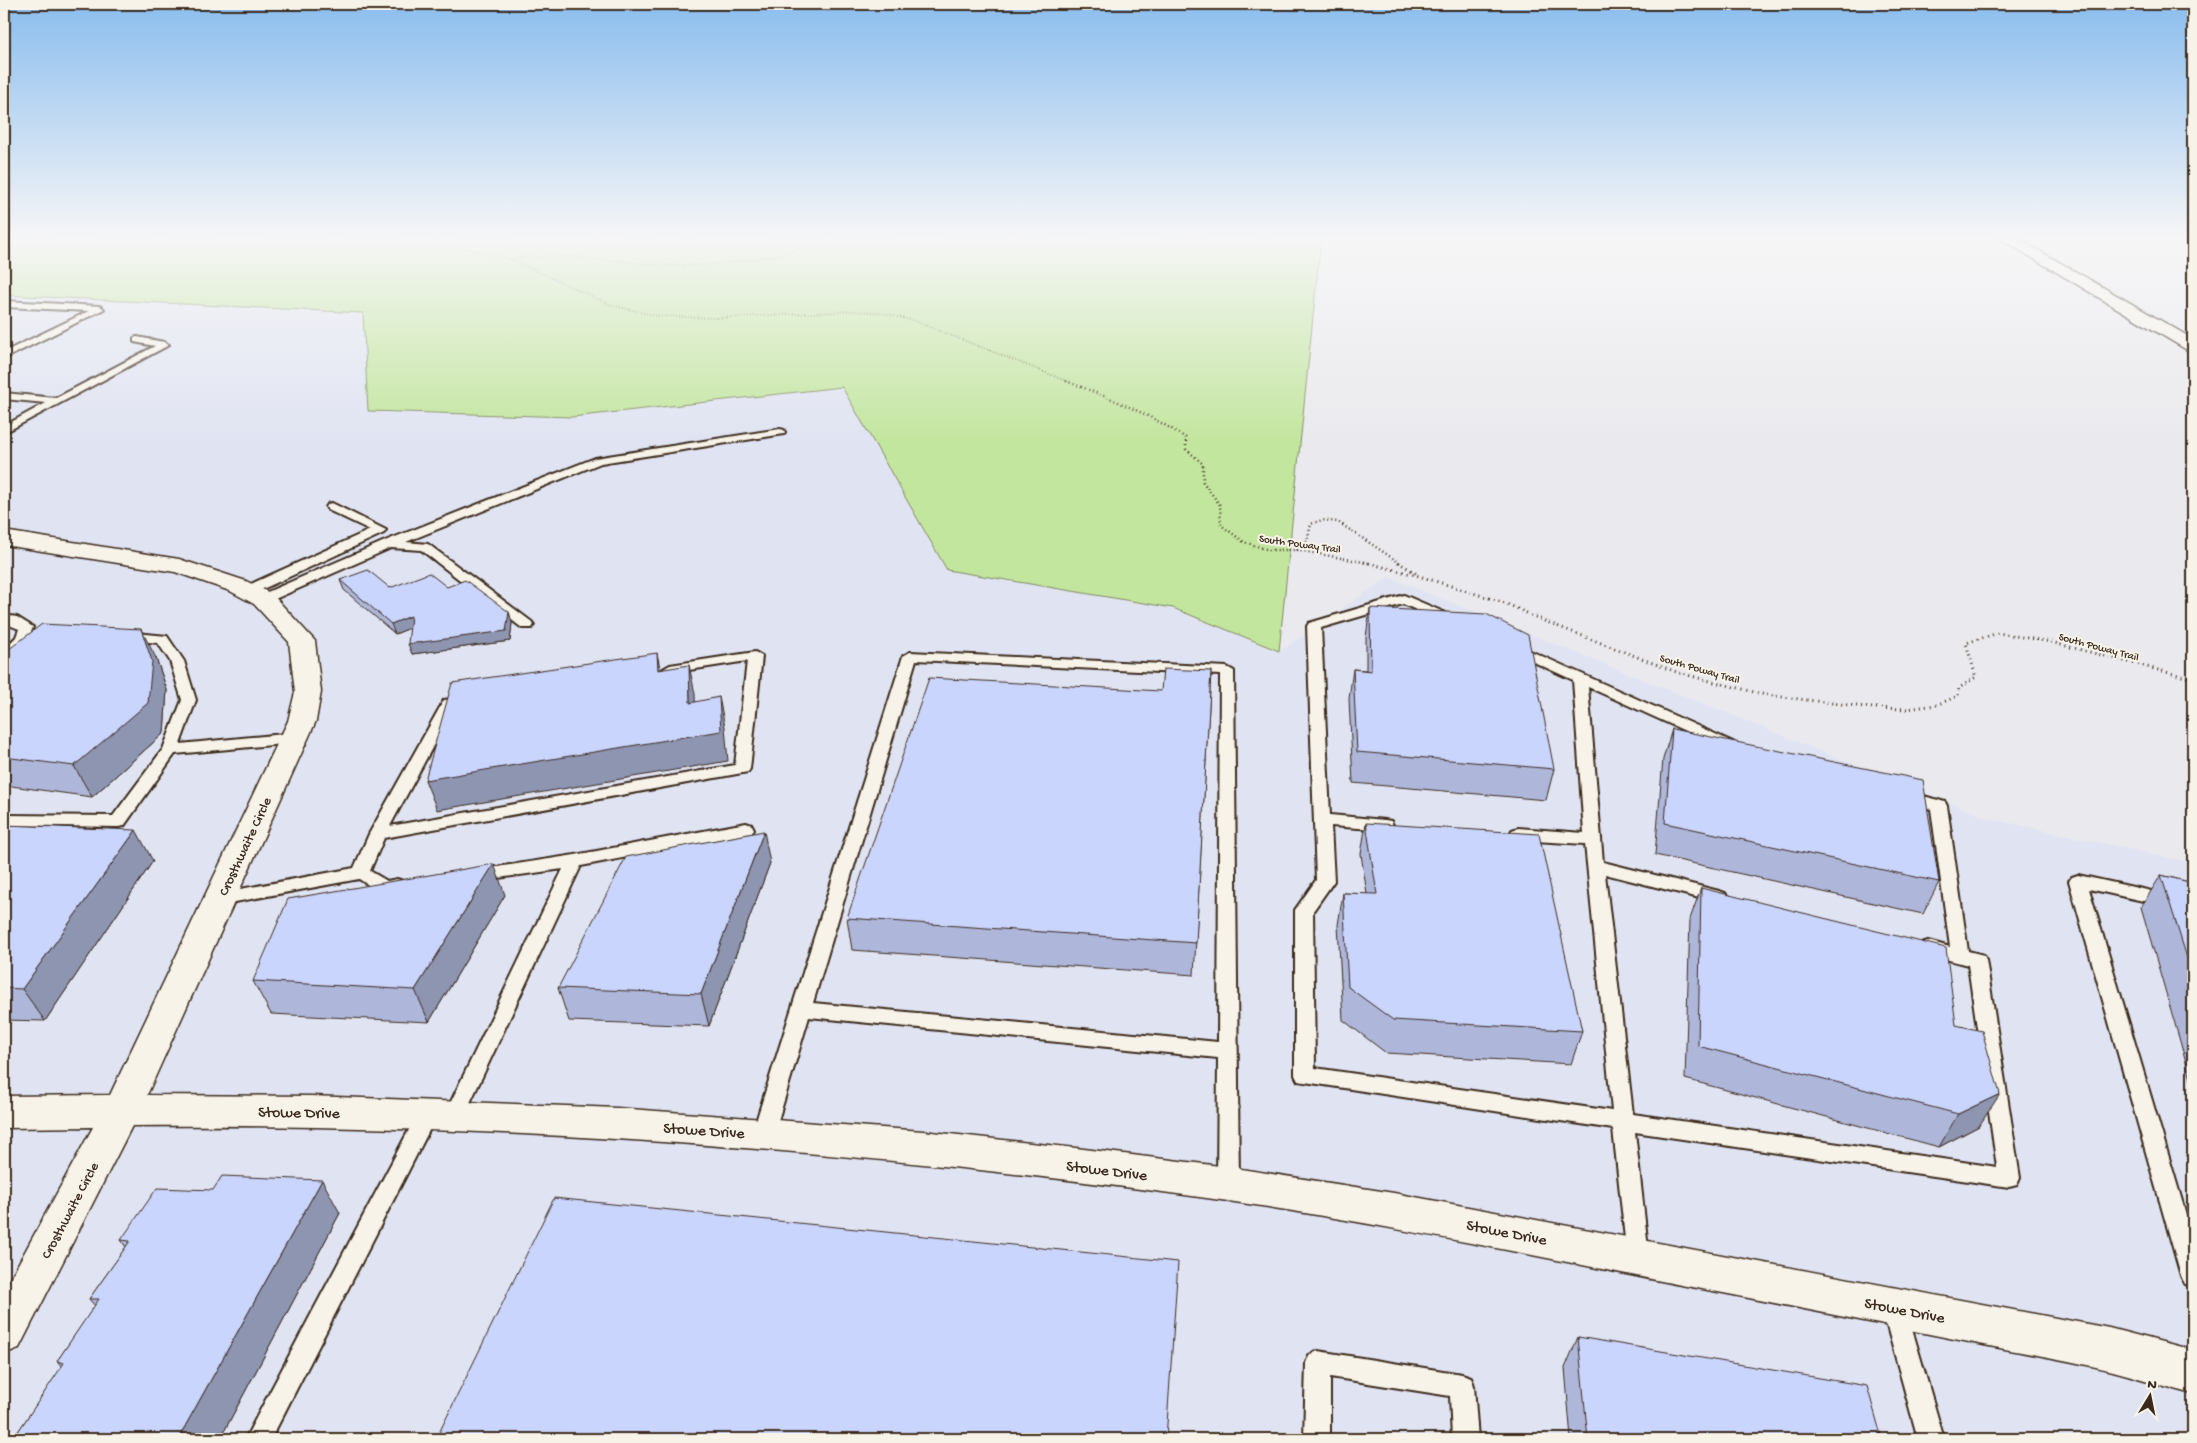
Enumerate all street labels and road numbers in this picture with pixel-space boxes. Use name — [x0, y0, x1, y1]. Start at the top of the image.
street label: South Poway Trail — [1258, 533, 1342, 557]
street label: South Poway Trail — [2057, 631, 2140, 665]
street label: South Poway Trail — [1658, 653, 1741, 687]
street label: Crosthwaite Circle — [216, 794, 277, 899]
street label: Stowe Drive — [258, 1104, 341, 1125]
street label: Stowe Drive — [662, 1120, 746, 1145]
street label: Stowe Drive — [1065, 1158, 1149, 1187]
street label: Crosthwaite Circle — [39, 1159, 104, 1262]
street label: Stowe Drive — [1464, 1217, 1549, 1252]
street label: Stowe Drive — [1862, 1295, 1947, 1330]

